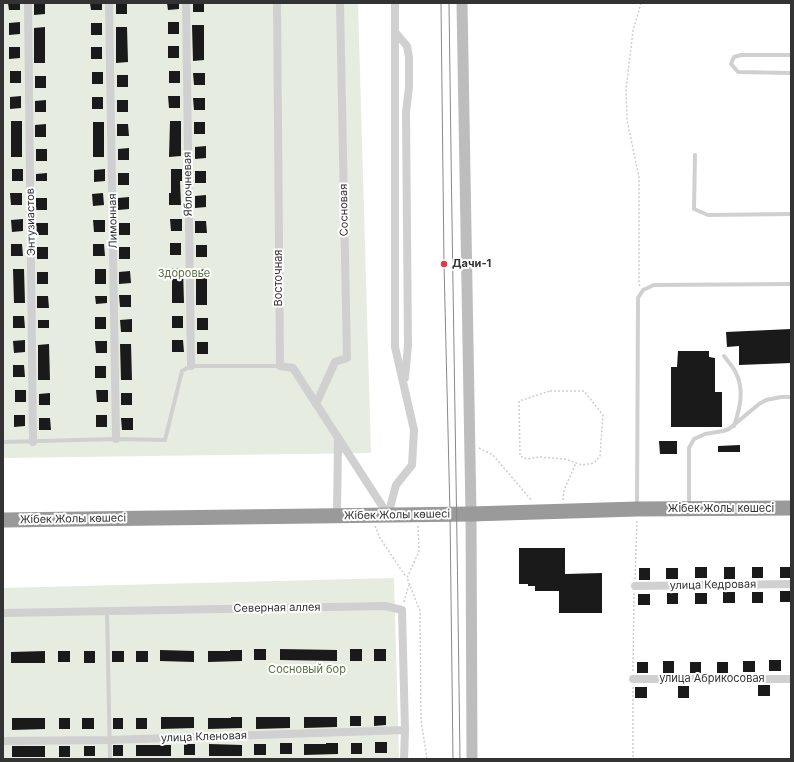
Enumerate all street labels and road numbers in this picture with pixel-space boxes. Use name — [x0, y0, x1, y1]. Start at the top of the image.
street label: Яблочневая — [181, 152, 195, 216]
street label: Сосновая — [337, 184, 351, 236]
street label: Энтузиастов — [24, 188, 38, 256]
street label: Лимонная — [106, 193, 120, 249]
street label: Восточная — [272, 250, 286, 306]
street label: Жібек Жолы көшесі — [668, 502, 774, 516]
street label: Жібек Жолы көшесі — [344, 507, 450, 523]
street label: Жібек Жолы көшесі — [20, 511, 126, 527]
street label: улица Кедровая — [670, 578, 756, 592]
street label: Северная аллея — [233, 601, 321, 615]
street label: улица Абрикосовая — [659, 672, 765, 686]
street label: улица Кленовая — [161, 729, 247, 745]

